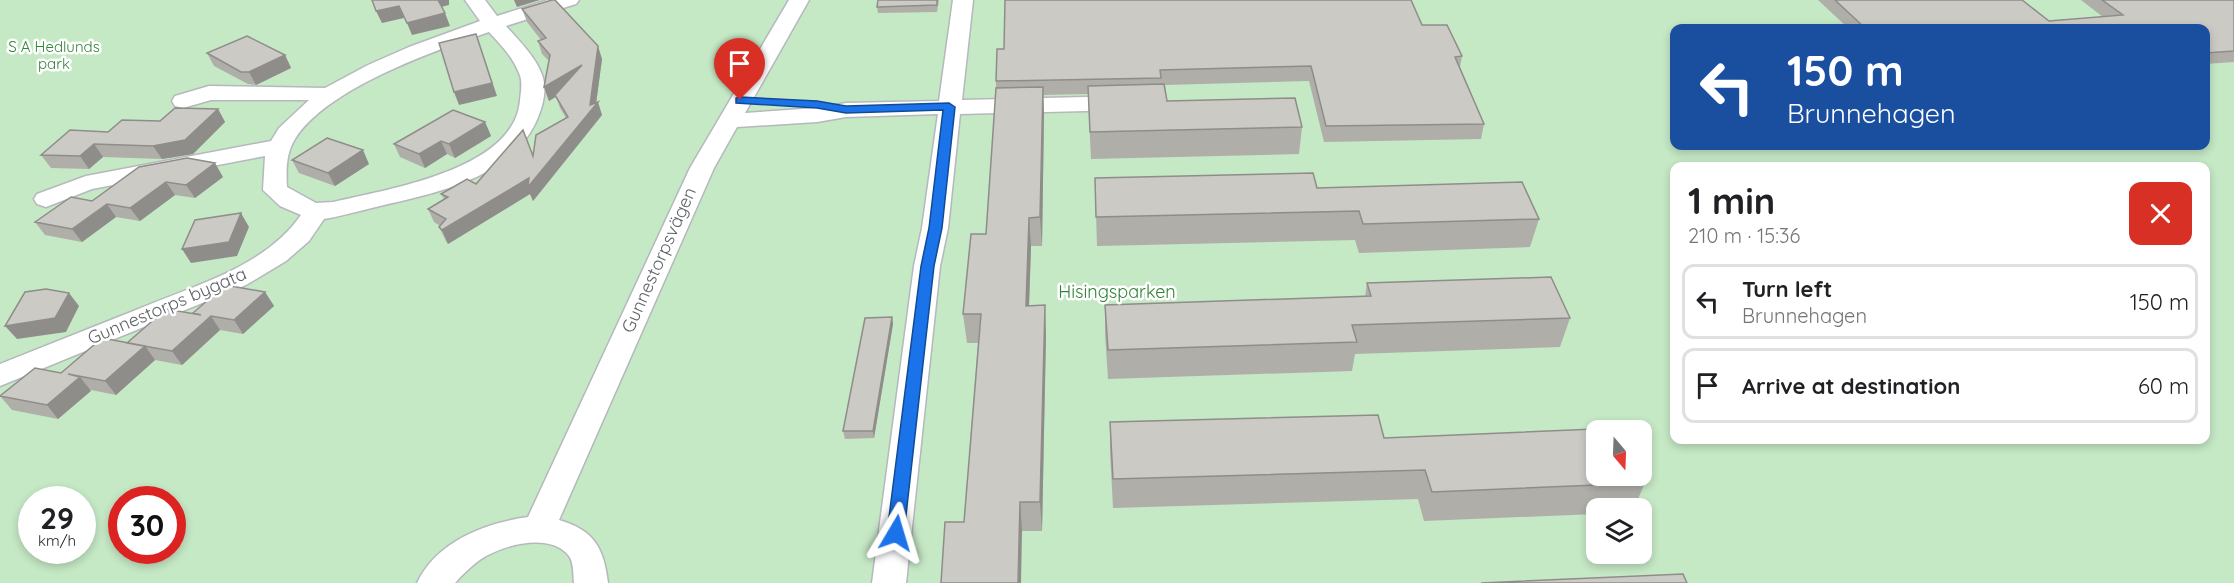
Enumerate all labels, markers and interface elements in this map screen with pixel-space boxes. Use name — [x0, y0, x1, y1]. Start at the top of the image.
park label: S A Hedlunds park — [8, 37, 100, 73]
pin — [714, 38, 765, 100]
text: 150 m — [1787, 44, 1904, 97]
icon: arrive — [723, 47, 756, 80]
icon: left — [1688, 48, 1766, 126]
text: Brunnehagen — [1787, 96, 1956, 130]
text: 1 min — [1688, 178, 1775, 223]
button: close — [2129, 182, 2192, 245]
street label: Gunnestorpsvägen — [616, 183, 701, 336]
text: 210 m · 15:36 — [1688, 223, 1800, 248]
street label: Gunnestorps bygata — [84, 262, 250, 349]
text: Turn left — [1742, 275, 1832, 303]
park label: Hisingsparken — [1058, 280, 1176, 303]
icon: left — [1691, 285, 1724, 318]
text: 150 m — [2130, 288, 2189, 316]
text: Brunnehagen — [1742, 303, 1867, 328]
icon: arrive — [1691, 369, 1724, 402]
text: Arrive at destination — [1742, 372, 1960, 400]
text: 60 m — [2138, 372, 2189, 400]
north arrow — [1586, 420, 1652, 486]
map controls — [1586, 420, 1652, 564]
speed limit sign: 30 — [108, 486, 186, 564]
button: layers — [1586, 498, 1652, 564]
text: 29 — [40, 499, 74, 537]
position arrow — [864, 501, 928, 565]
text: km/h — [38, 531, 76, 550]

